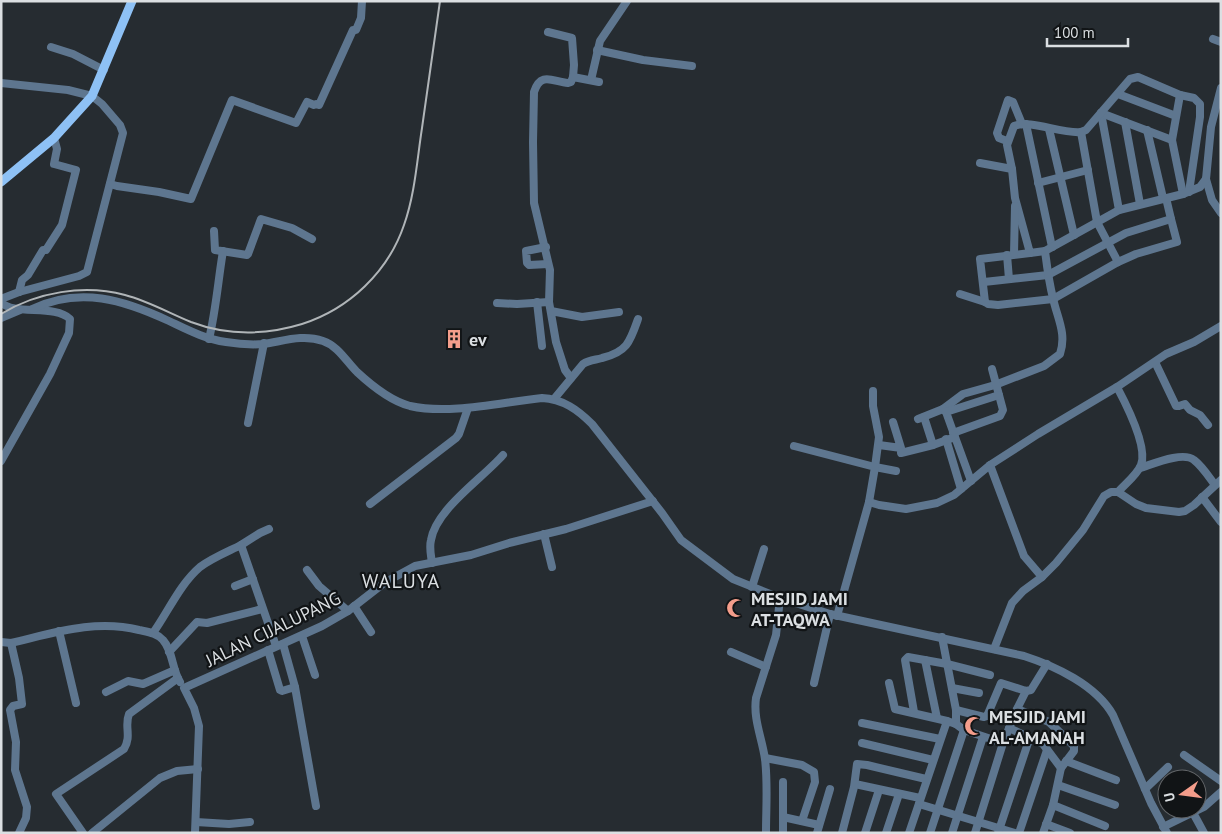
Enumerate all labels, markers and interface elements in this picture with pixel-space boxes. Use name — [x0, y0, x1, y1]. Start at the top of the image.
scale bar — [1047, 15, 1128, 47]
text: 100 m — [1054, 23, 1095, 42]
building icon: ev — [443, 328, 465, 350]
place label: ev — [469, 328, 487, 351]
district label: WALUYA — [362, 568, 440, 594]
street label: JALAN CIJALUPANG — [201, 586, 344, 672]
place label: MESJID JAMI AT-TAQWA — [751, 587, 848, 631]
mosque icon: MESJID JAMI AT-TAQWA — [725, 597, 747, 619]
place label: MESJID JAMI AL-AMANAH — [989, 705, 1086, 749]
mosque icon: MESJID JAMI AL-AMANAH — [963, 715, 985, 737]
north arrow — [1157, 769, 1207, 819]
text: U — [1160, 791, 1179, 804]

